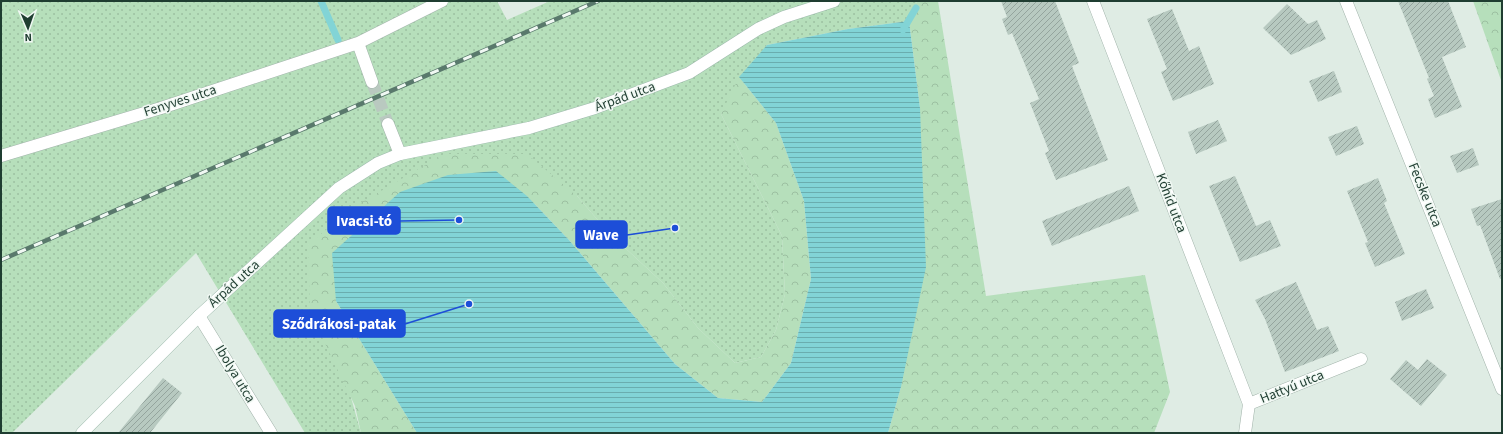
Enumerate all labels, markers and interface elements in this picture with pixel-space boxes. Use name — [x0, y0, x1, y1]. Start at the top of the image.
north arrow — [8, 8, 48, 48]
text: N — [24, 30, 32, 45]
street label: Árpád utca — [592, 77, 658, 117]
street label: Fenyves utca — [141, 80, 219, 122]
street label: Fecske utca — [1403, 160, 1447, 230]
street label: Kőhíd utca — [1150, 170, 1192, 236]
callout: Ivacsi-tó — [328, 207, 400, 234]
text: Ivacsi-tó — [336, 211, 392, 232]
callout: Wave — [576, 221, 627, 248]
text: Wave — [583, 225, 619, 246]
street label: Árpád utca — [204, 255, 264, 313]
callout: Sződrákosi-patak — [274, 310, 405, 337]
text: Sződrákosi-patak — [282, 314, 397, 335]
street label: Ibolya utca — [210, 341, 260, 407]
street label: Hattyú utca — [1257, 365, 1327, 409]

